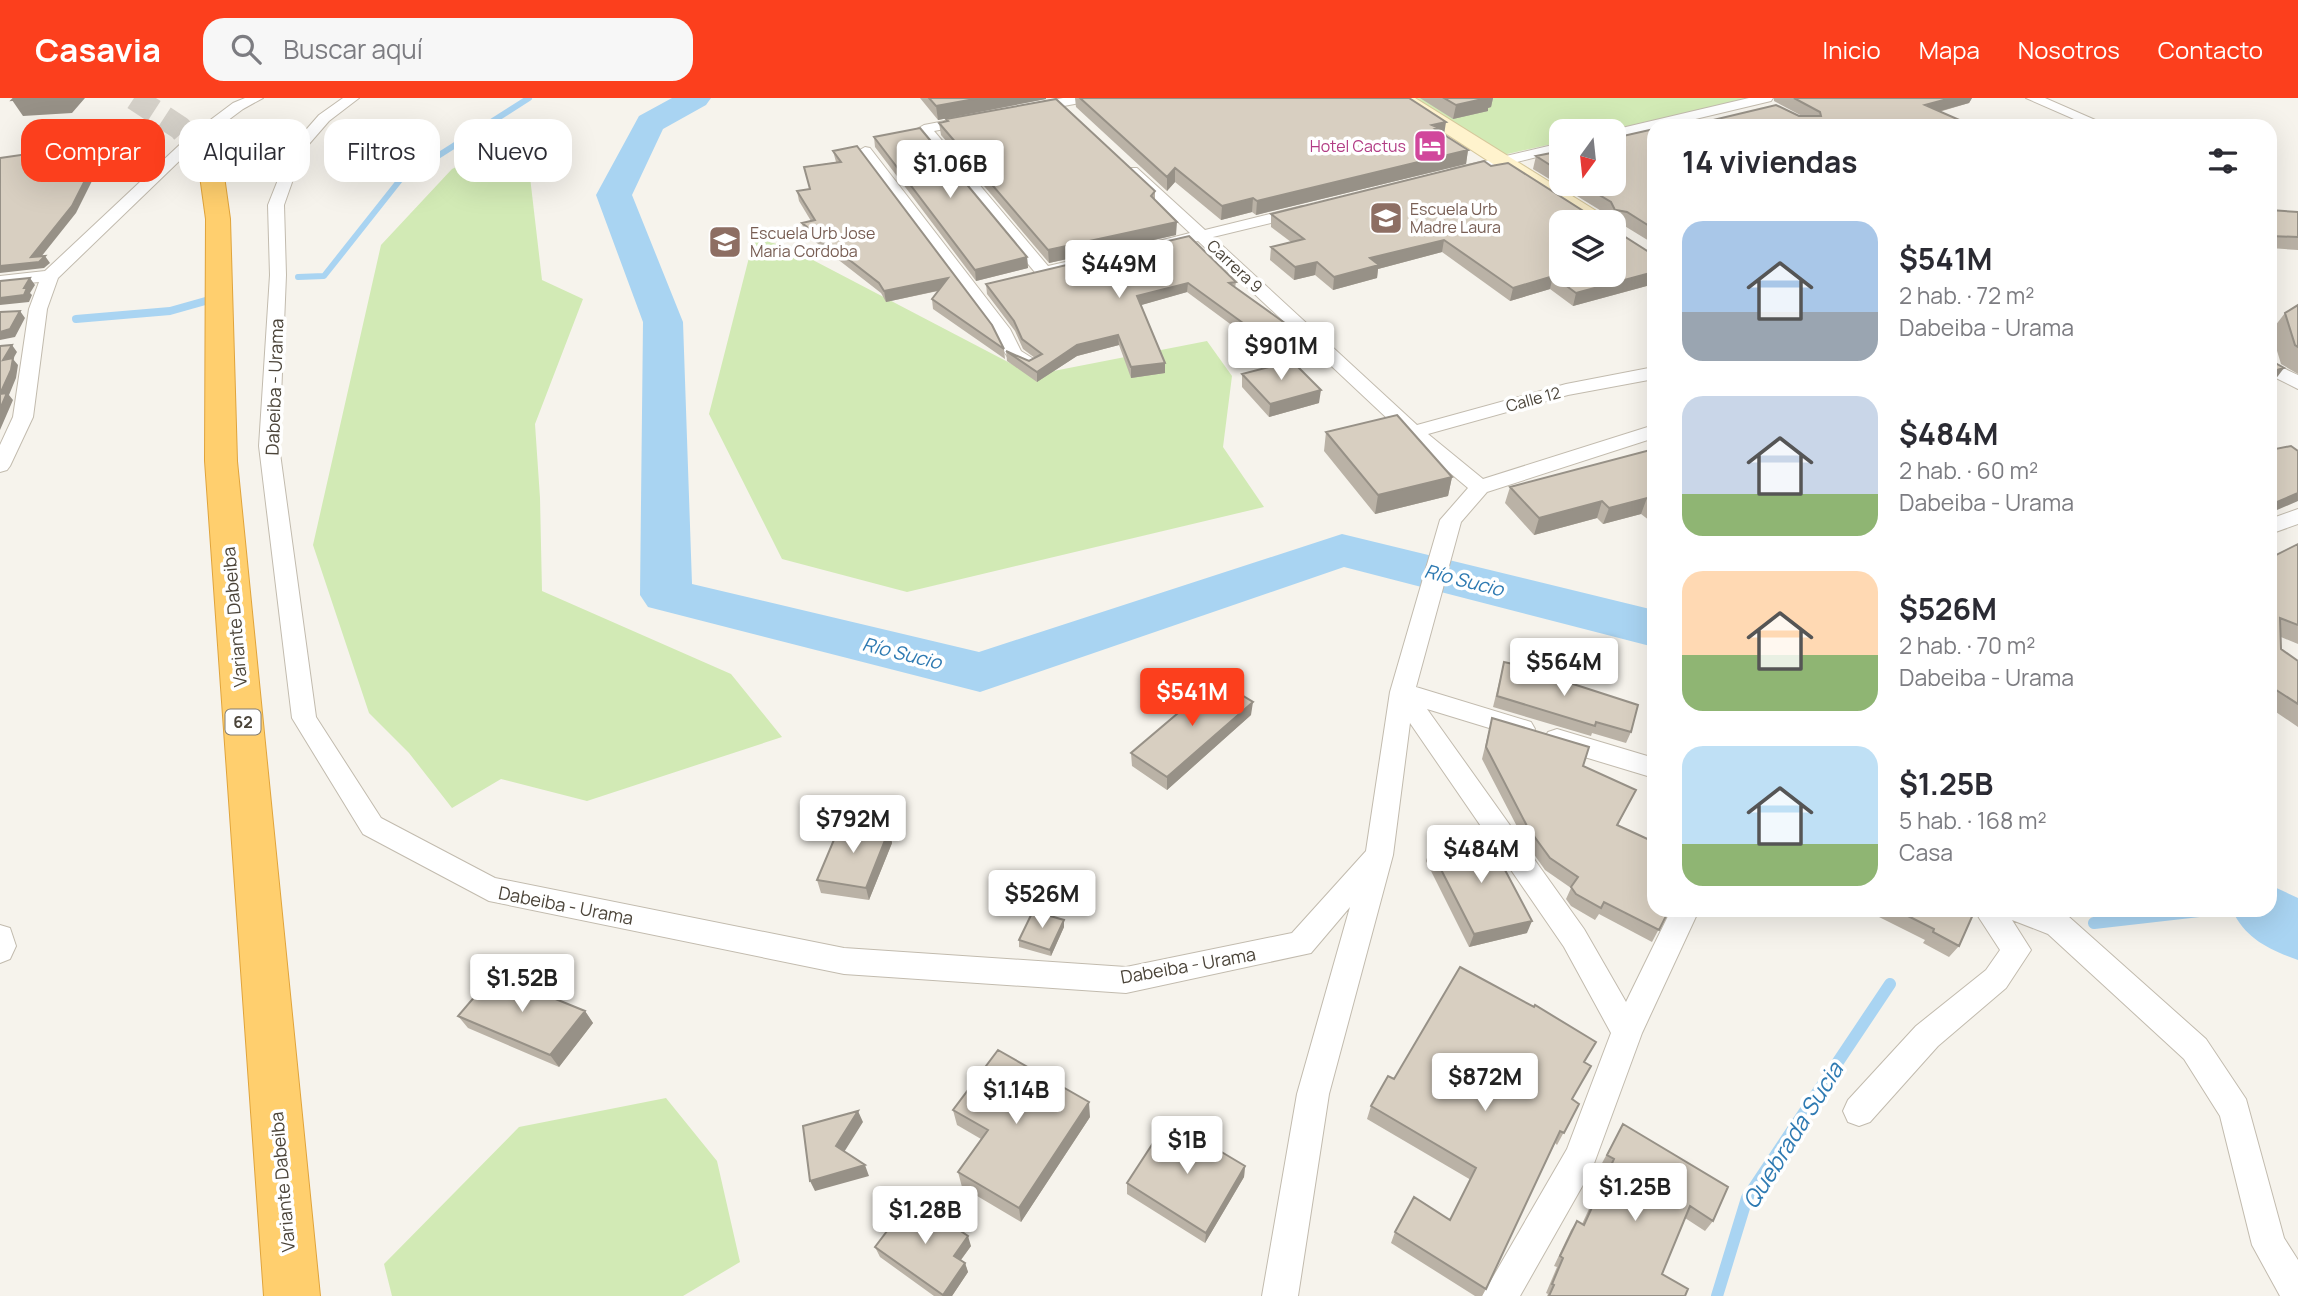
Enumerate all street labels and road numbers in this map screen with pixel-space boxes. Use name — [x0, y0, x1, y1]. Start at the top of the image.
street label: Carrera 9 — [1202, 235, 1268, 297]
street label: Dabeiba - Urama — [260, 318, 288, 456]
street label: Calle 12 — [1503, 381, 1563, 417]
street label: Variante Dabeiba — [216, 546, 252, 688]
road number: 62 — [226, 709, 260, 734]
street label: Dabeiba - Urama — [497, 880, 635, 930]
street label: Dabeiba - Urama — [1118, 941, 1258, 989]
street label: Variante Dabeiba — [264, 1111, 300, 1253]

